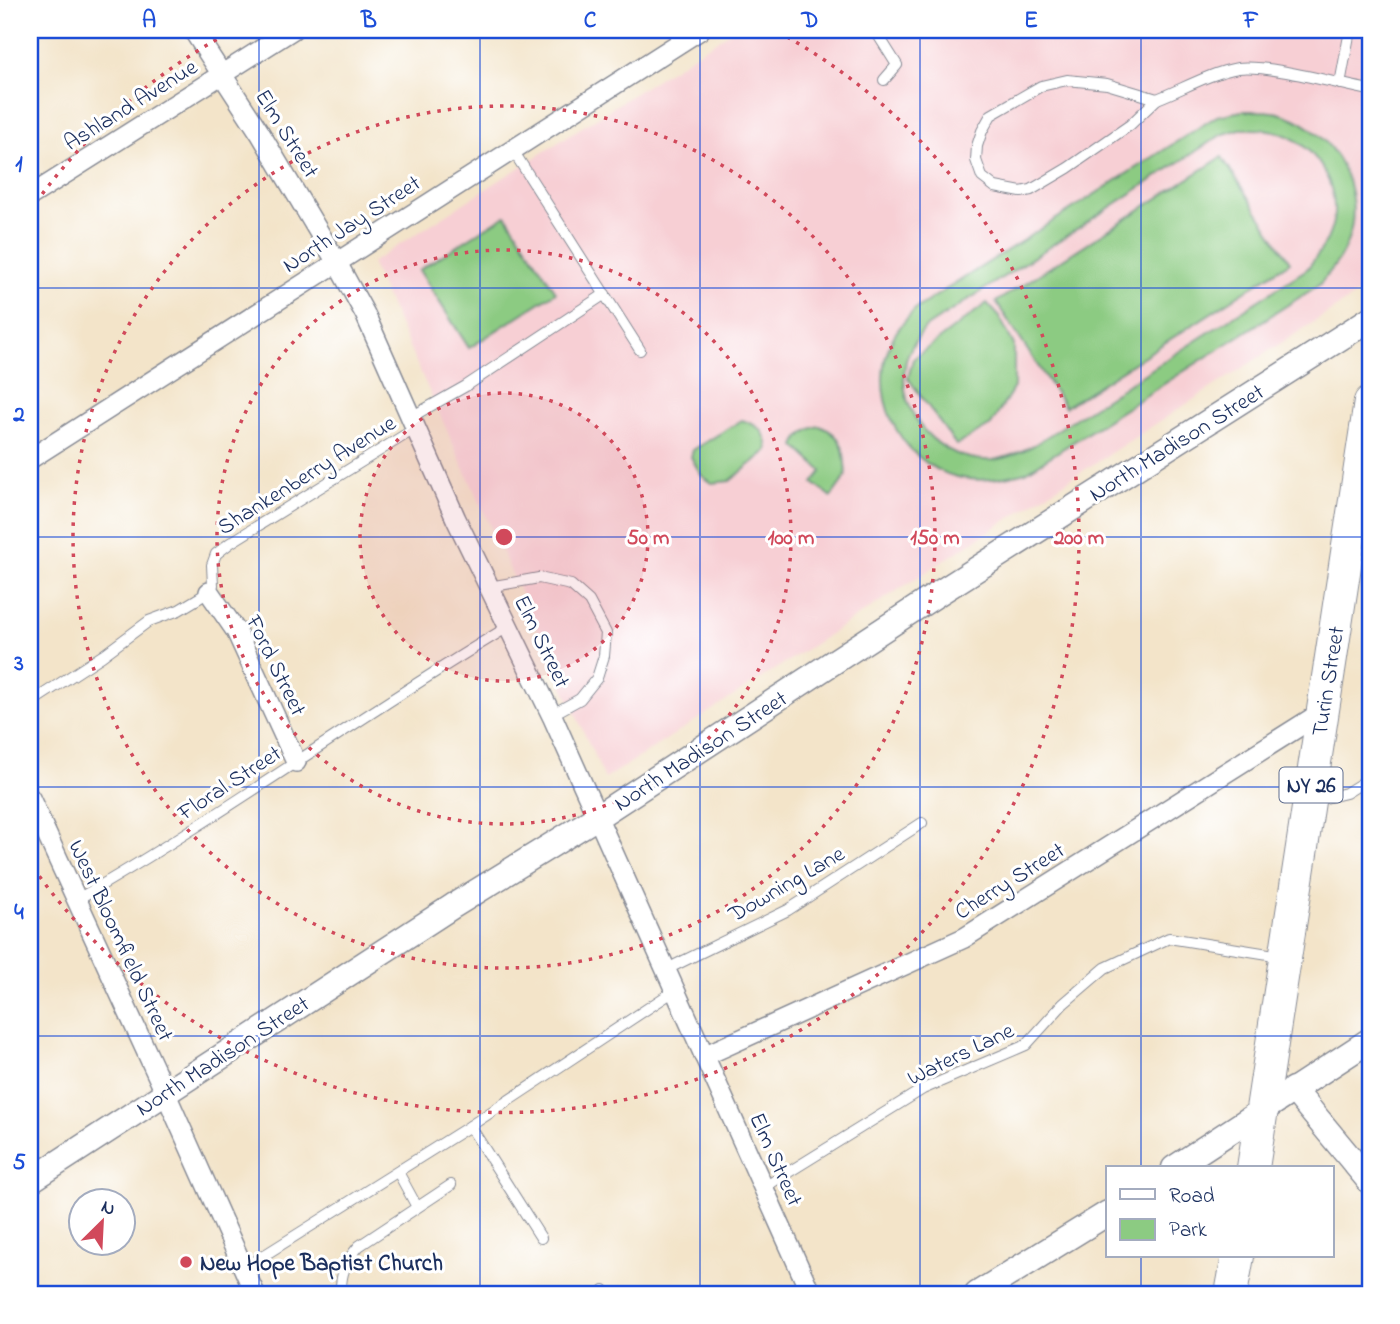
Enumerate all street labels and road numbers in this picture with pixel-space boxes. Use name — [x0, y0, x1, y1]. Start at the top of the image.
street label: Ashland Avenue — [58, 52, 205, 160]
street label: Elm Street — [246, 83, 326, 185]
street label: North Jay Street — [277, 168, 429, 284]
street label: North Madison Street — [1083, 377, 1272, 511]
street label: Shankenberry Avenue — [212, 407, 405, 546]
street label: Elm Street — [504, 590, 577, 694]
street label: Ford Street — [236, 609, 313, 722]
street label: Turin Street — [1304, 624, 1355, 739]
street label: North Madison Street — [608, 683, 795, 821]
street label: Floral Street — [171, 738, 289, 831]
road number: NY 26 — [1280, 768, 1342, 802]
street label: West Bloomfield Street — [59, 835, 181, 1047]
street label: Cherry Street — [949, 835, 1073, 931]
street label: Downing Lane — [722, 838, 853, 933]
street label: North Madison Street — [130, 988, 317, 1126]
street label: Waters Lane — [902, 1015, 1021, 1095]
street label: Elm Street — [739, 1108, 810, 1212]

